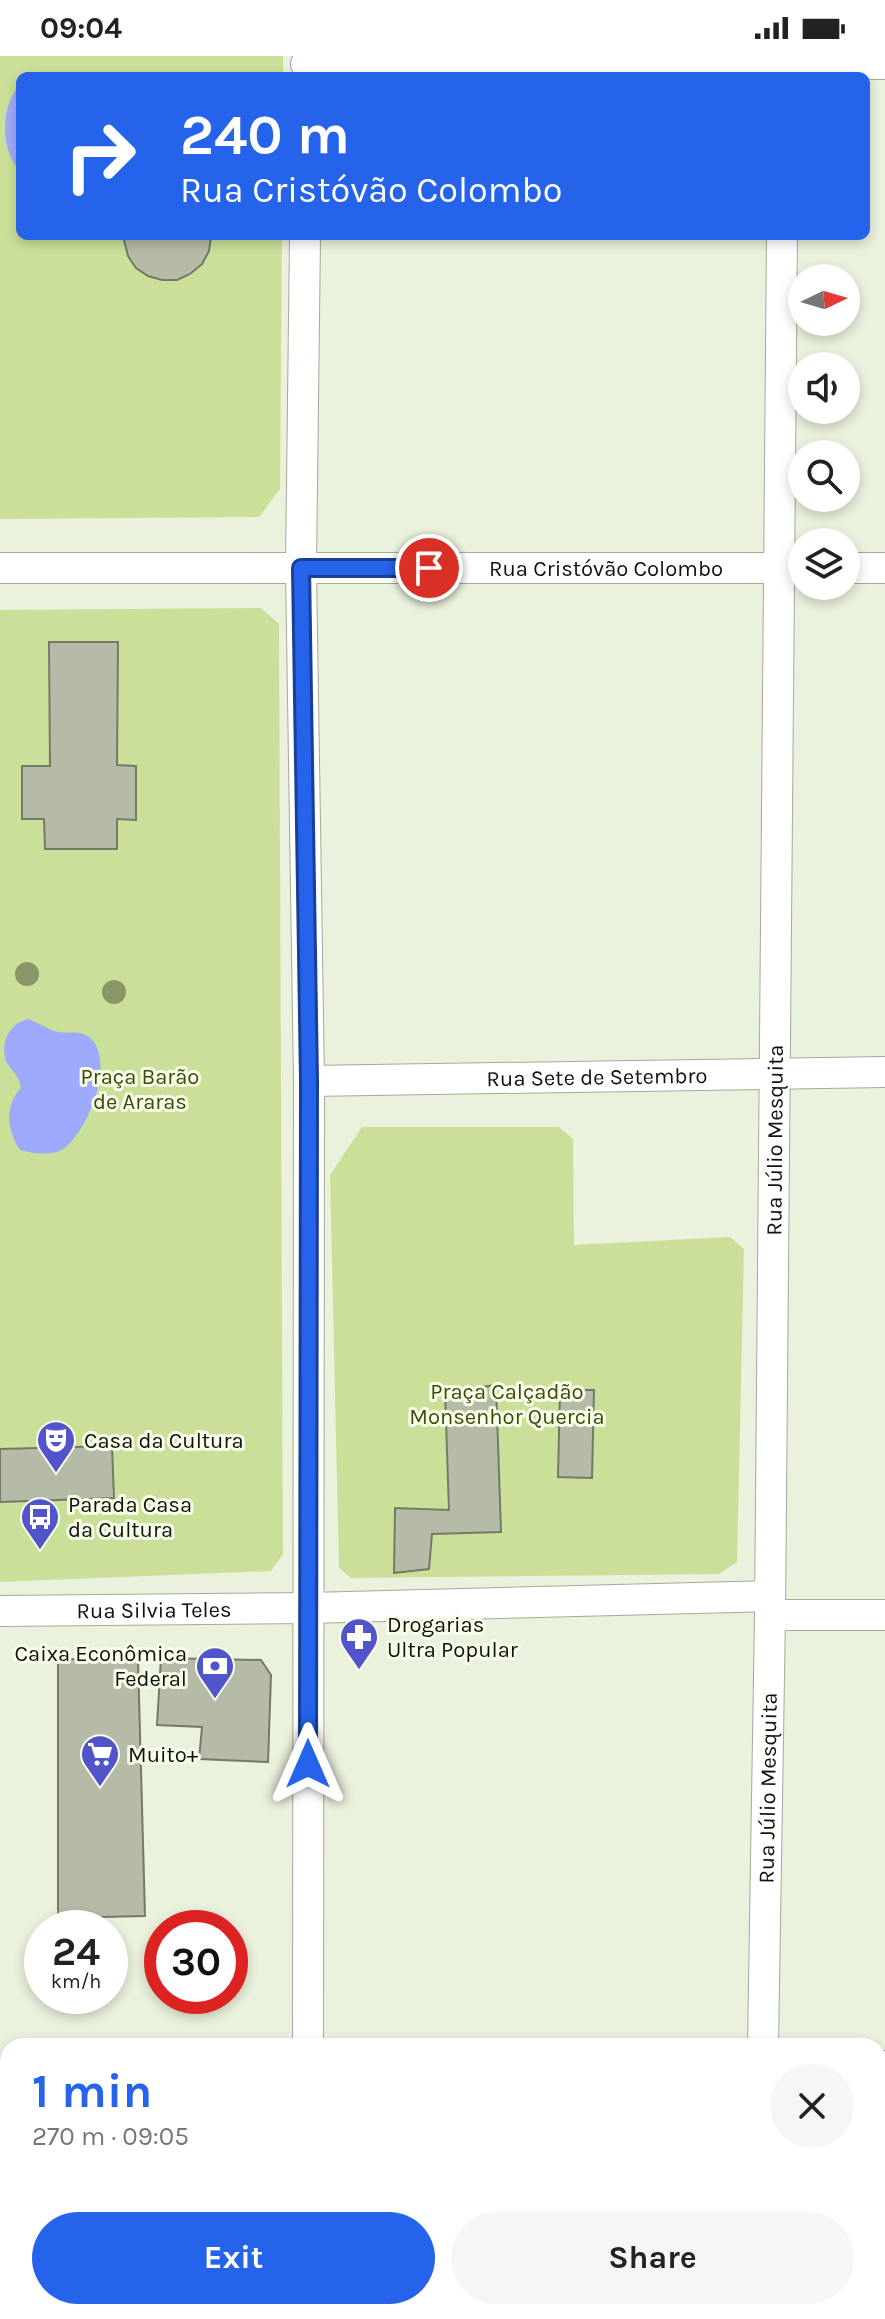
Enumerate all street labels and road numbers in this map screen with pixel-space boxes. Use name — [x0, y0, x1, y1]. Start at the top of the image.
street label: Rua Cristóvão Colombo — [489, 556, 723, 582]
street label: Rua Júlio Mesquita — [761, 1044, 789, 1236]
street label: Rua Sete de Setembro — [486, 1063, 708, 1092]
street label: Rua Silvia Teles — [76, 1597, 232, 1624]
street label: Rua Júlio Mesquita — [754, 1692, 783, 1884]

